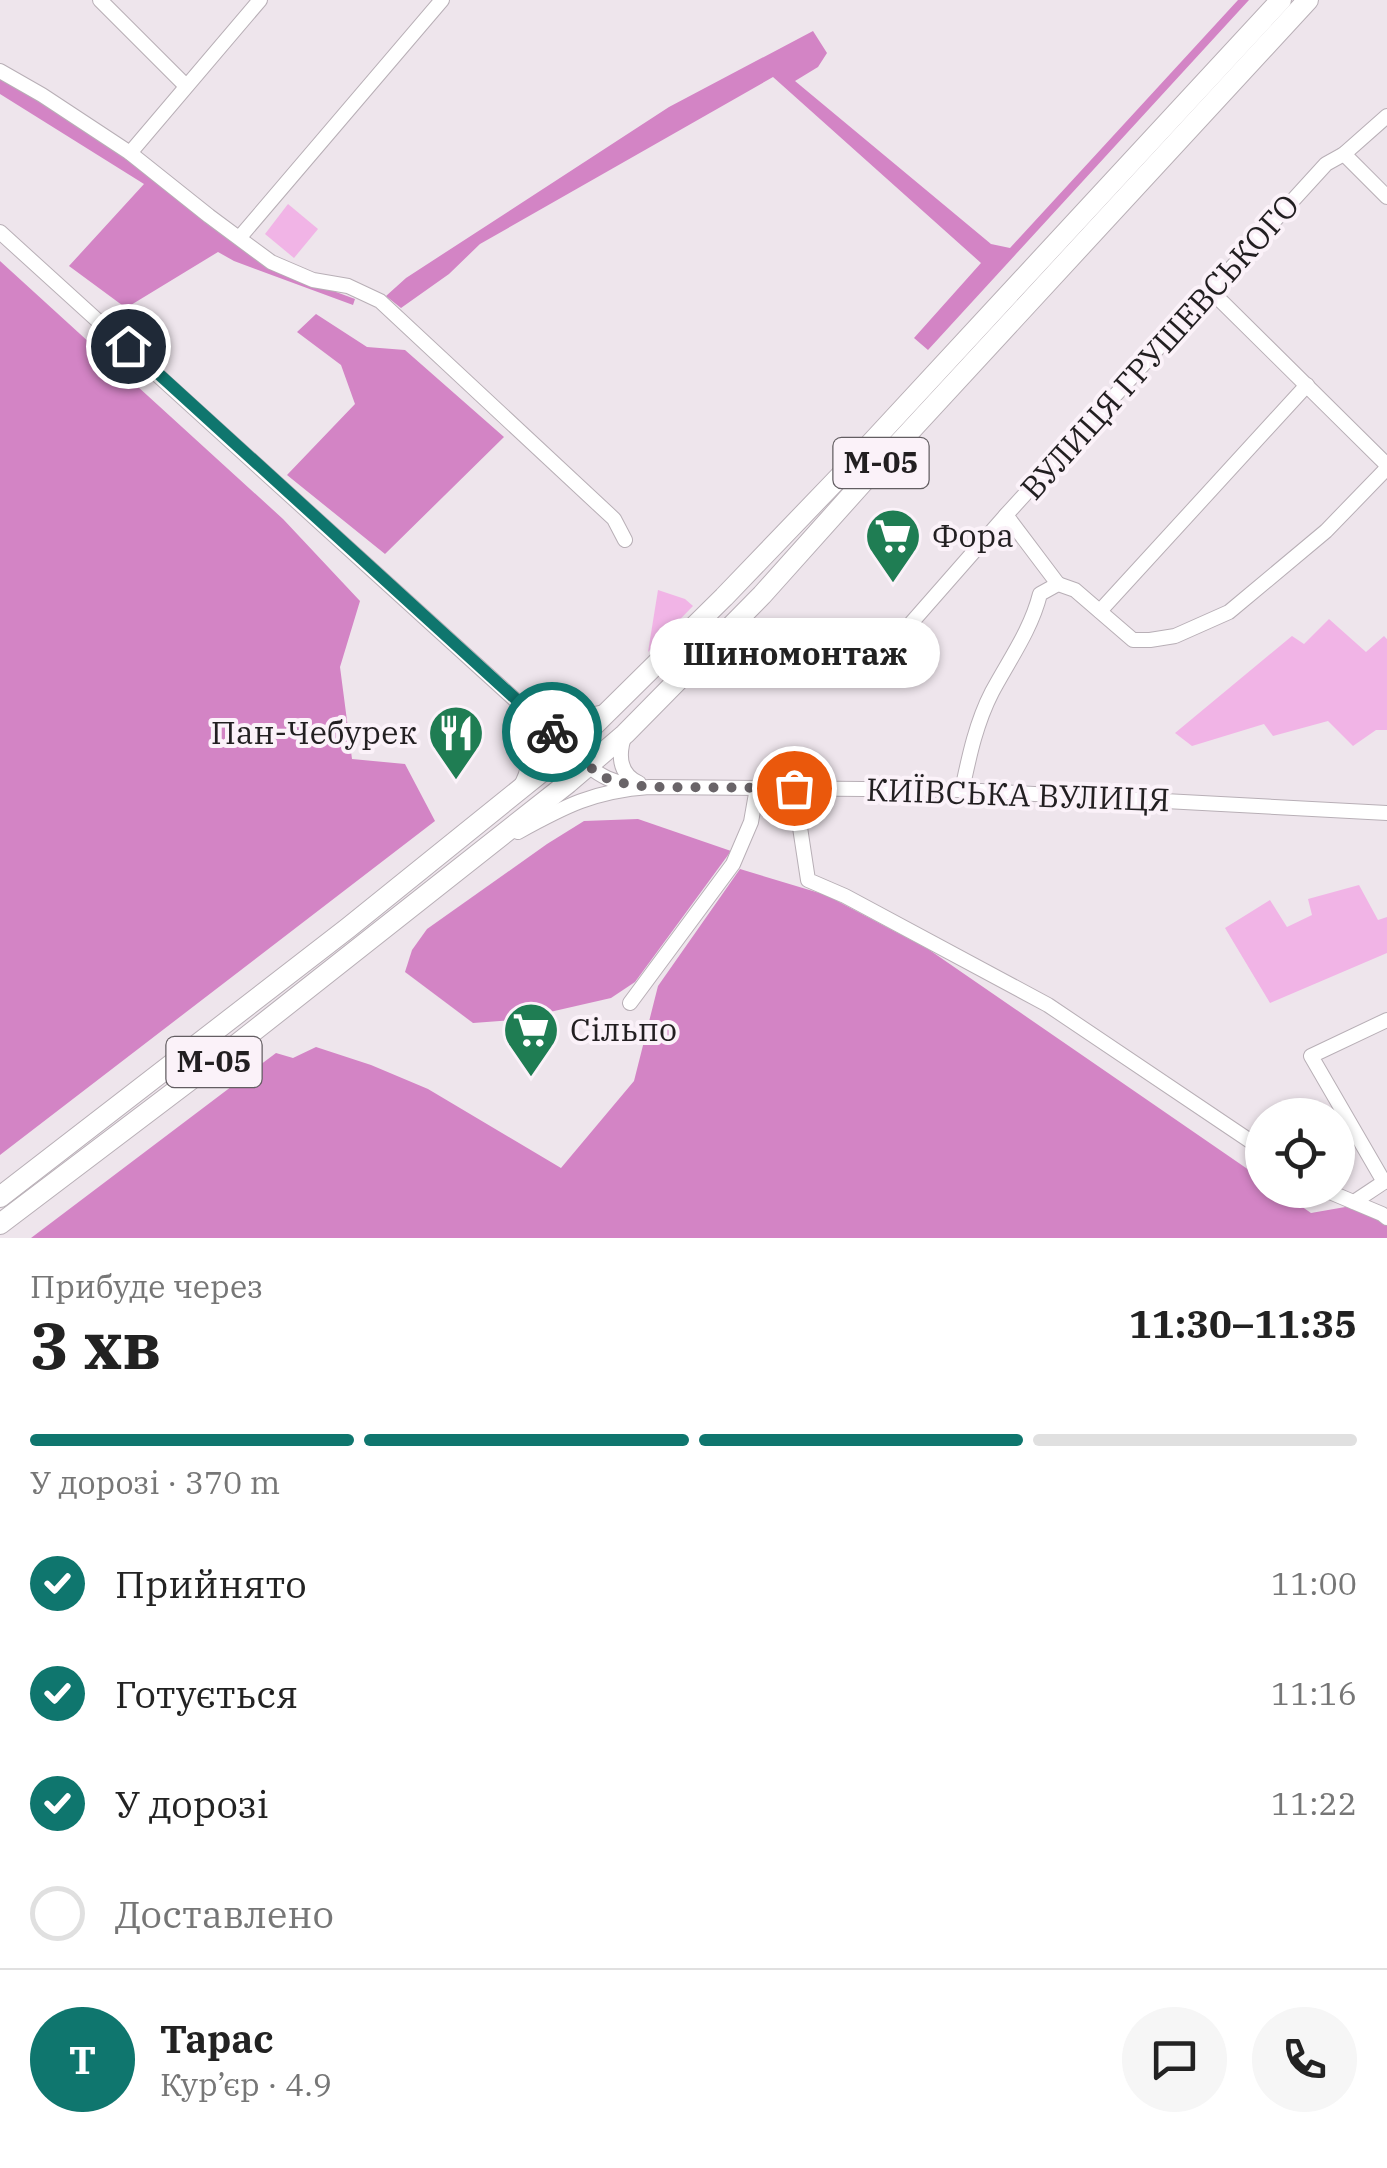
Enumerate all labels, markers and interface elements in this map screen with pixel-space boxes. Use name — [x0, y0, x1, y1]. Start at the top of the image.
street label: ВУЛИЦЯ ГРУШЕВСЬКОГО — [1011, 185, 1308, 508]
pin — [86, 304, 171, 389]
icon: home — [101, 319, 156, 374]
road number: М-05 — [834, 438, 928, 488]
supermarket icon: Фора — [863, 506, 923, 585]
place label: Фора — [932, 514, 1014, 556]
callout: Шиномонтаж — [649, 618, 939, 688]
text: Шиномонтаж — [683, 632, 907, 674]
courier — [502, 682, 602, 782]
restaurant icon: Пан-Чебурек — [426, 703, 486, 782]
icon: bike — [525, 705, 580, 760]
place label: Пан-Чебурек — [211, 711, 417, 753]
pin — [752, 746, 837, 831]
icon: bag — [767, 761, 822, 816]
street label: КИЇВСЬКА ВУЛИЦЯ — [865, 768, 1171, 820]
supermarket icon: Сільпо — [501, 1000, 561, 1079]
place label: Сільпо — [570, 1008, 677, 1050]
road number: М-05 — [166, 1037, 262, 1087]
map controls — [1245, 1098, 1355, 1208]
button: locate — [1245, 1098, 1355, 1208]
text: Прибуде через — [30, 1265, 263, 1307]
text: 11:30–11:35 — [1129, 1299, 1357, 1348]
text: 3 хв — [30, 1302, 161, 1387]
text: У дорозі · 370 m — [30, 1461, 280, 1503]
icon: check — [30, 1556, 85, 1611]
text: Прийнято — [115, 1559, 307, 1608]
text: 11:00 — [1271, 1562, 1357, 1604]
icon: check — [30, 1666, 85, 1721]
text: Готується — [115, 1669, 298, 1718]
text: 11:16 — [1271, 1672, 1357, 1714]
icon: check — [30, 1776, 85, 1831]
text: У дорозі — [115, 1779, 269, 1828]
text: 11:22 — [1271, 1782, 1357, 1824]
text: Доставлено — [115, 1889, 334, 1938]
button: chat — [1122, 2007, 1227, 2112]
button: phone — [1252, 2007, 1357, 2112]
text: Тарас — [160, 2014, 274, 2063]
text: Т — [69, 2035, 96, 2084]
text: Кур’єр · 4.9 — [160, 2063, 332, 2105]

